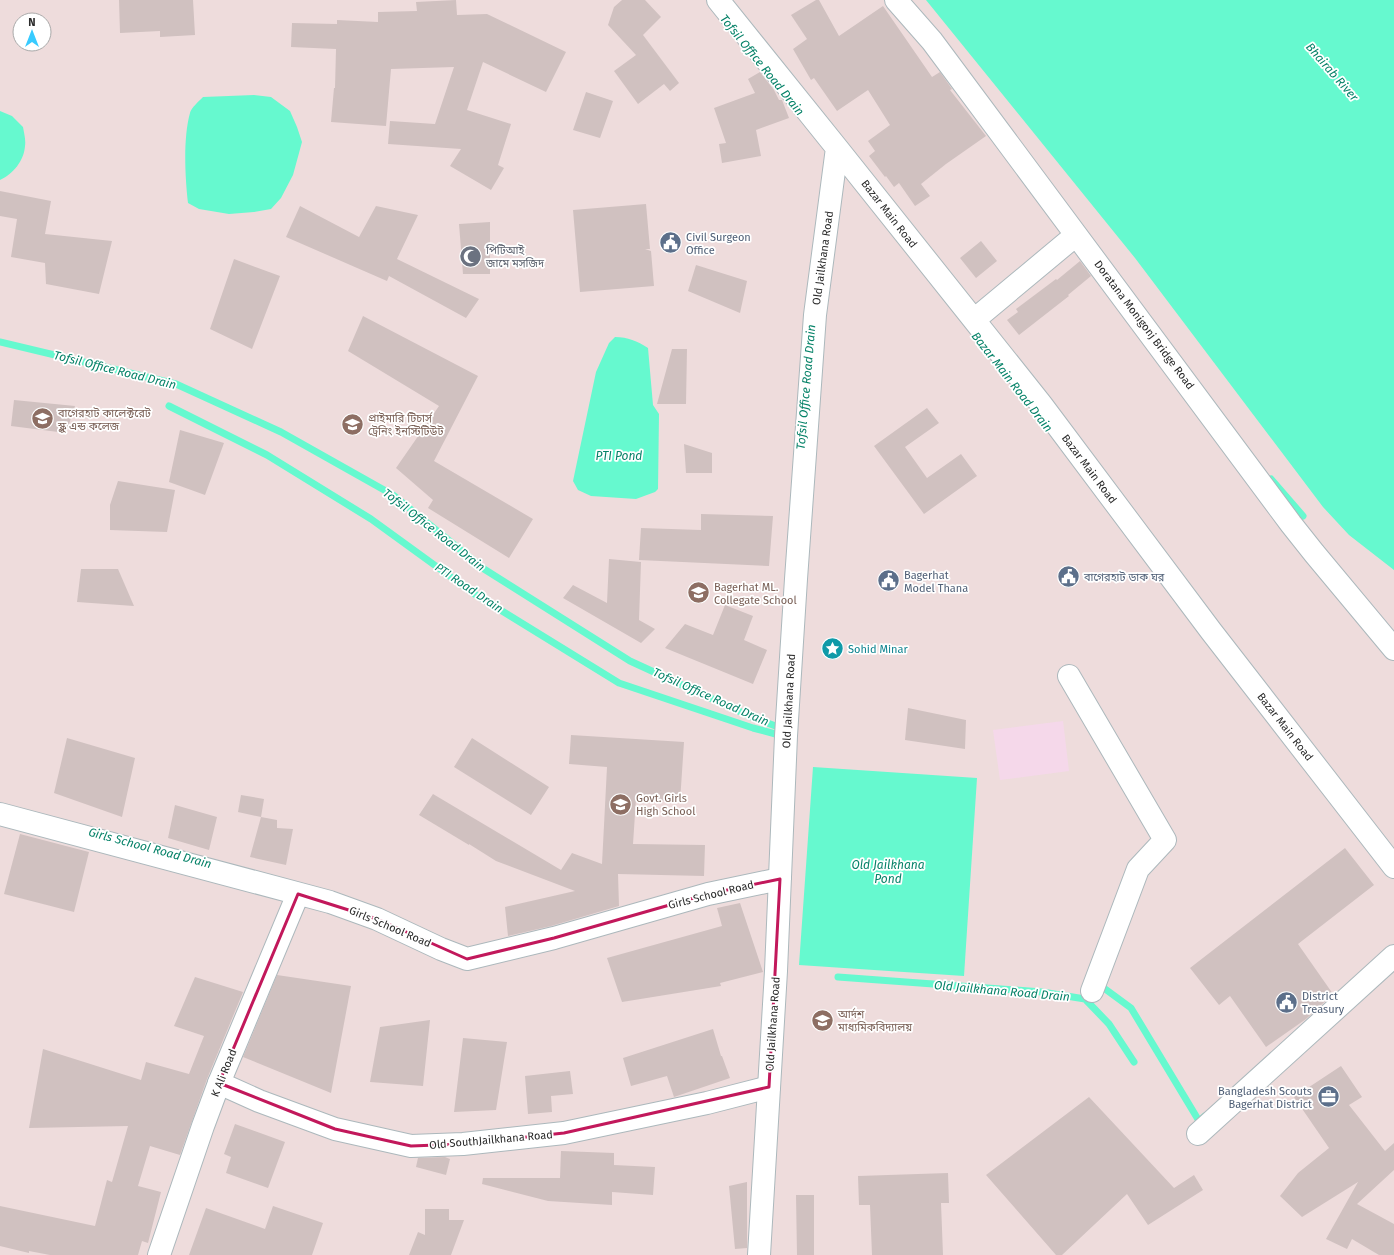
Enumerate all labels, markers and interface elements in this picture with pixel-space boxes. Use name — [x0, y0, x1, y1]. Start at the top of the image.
north arrow — [12, 12, 52, 52]
water label: Tofsil Office Road Drain — [717, 12, 807, 118]
text: N — [28, 16, 36, 29]
water label: Bhairab River — [1303, 40, 1361, 104]
street label: Bazar Main Road — [858, 177, 920, 251]
street label: Old Jailkhana Road — [810, 210, 836, 306]
public building icon: Civil Surgeon Office — [657, 230, 683, 256]
place label: Civil Surgeon Office — [686, 231, 751, 257]
mosque icon: পিটিআই জামে মসজিদ — [458, 243, 484, 269]
place label: পিটিআই জামে মসজিদ — [485, 244, 545, 270]
street label: Doratana Monigonj Bridge Road — [1091, 258, 1197, 392]
water label: Tofsil Office Road Drain — [794, 324, 818, 450]
water label: Bazar Main Road Drain — [969, 329, 1055, 435]
water label: Tofsil Office Road Drain — [52, 348, 178, 392]
school or university icon: বাগেরহাট কালেক্টরেট স্কুল এন্ড কলেজ — [30, 406, 56, 432]
place label: বাগেরহাট কালেক্টরেট স্কুল এন্ড কলেজ — [57, 407, 152, 433]
school or university icon: প্রাইমারি টিচার্স ট্রেনিং ইনস্টিটিউট — [340, 411, 366, 437]
place label: প্রাইমারি টিচার্স ট্রেনিং ইনস্টিটিউট — [368, 411, 444, 438]
street label: Bazar Main Road — [1059, 432, 1119, 506]
water label: PTI Pond — [596, 449, 642, 463]
water label: Tofsil Office Road Drain — [380, 486, 488, 574]
water label: PTI Road Drain — [432, 560, 506, 616]
public building icon: বাগেরহাট ডাক ঘর — [1055, 564, 1081, 590]
public building icon: Bagerhat Model Thana — [875, 568, 901, 594]
place label: Bagerhat Model Thana — [904, 569, 968, 595]
place label: বাগেরহাট ডাক ঘর — [1083, 571, 1165, 584]
school or university icon: Bagerhat ML. Collegate School — [686, 580, 712, 606]
place label: Bagerhat ML. Collegate School — [714, 581, 797, 607]
place icon: Sohid Minar — [820, 636, 846, 662]
place label: Sohid Minar — [848, 643, 909, 656]
street label: Old Jailkhana Road — [780, 653, 798, 749]
water label: Tofsil Office Road Drain — [651, 665, 771, 729]
street label: Bazar Main Road — [1254, 690, 1316, 764]
school or university icon: Govt. Girls High School — [607, 791, 633, 817]
place label: Govt. Girls High School — [636, 792, 695, 818]
water label: Girls School Road Drain — [87, 825, 213, 871]
water label: Old Jailkhana Pond — [851, 858, 925, 886]
street label: Girls School Road — [667, 878, 755, 912]
street label: Girls School Road — [347, 904, 433, 950]
street label: Old Jailkhana Road — [763, 976, 783, 1072]
water label: Old Jailkhana Road Drain — [934, 978, 1070, 1004]
public building icon: District Treasury — [1274, 989, 1300, 1015]
place label: District Treasury — [1302, 990, 1345, 1016]
school or university icon: আর্দশ মাধ্যমিকবিদ্যালয় — [810, 1007, 836, 1033]
place label: আর্দশ মাধ্যমিকবিদ্যালয় — [837, 1007, 912, 1034]
street label: K Ali Road — [209, 1047, 239, 1099]
office icon: Bangladesh Scouts Bagerhat District — [1315, 1084, 1341, 1110]
place label: Bangladesh Scouts Bagerhat District — [1218, 1085, 1312, 1111]
street label: Old SouthJailkhana Road — [429, 1128, 553, 1152]

